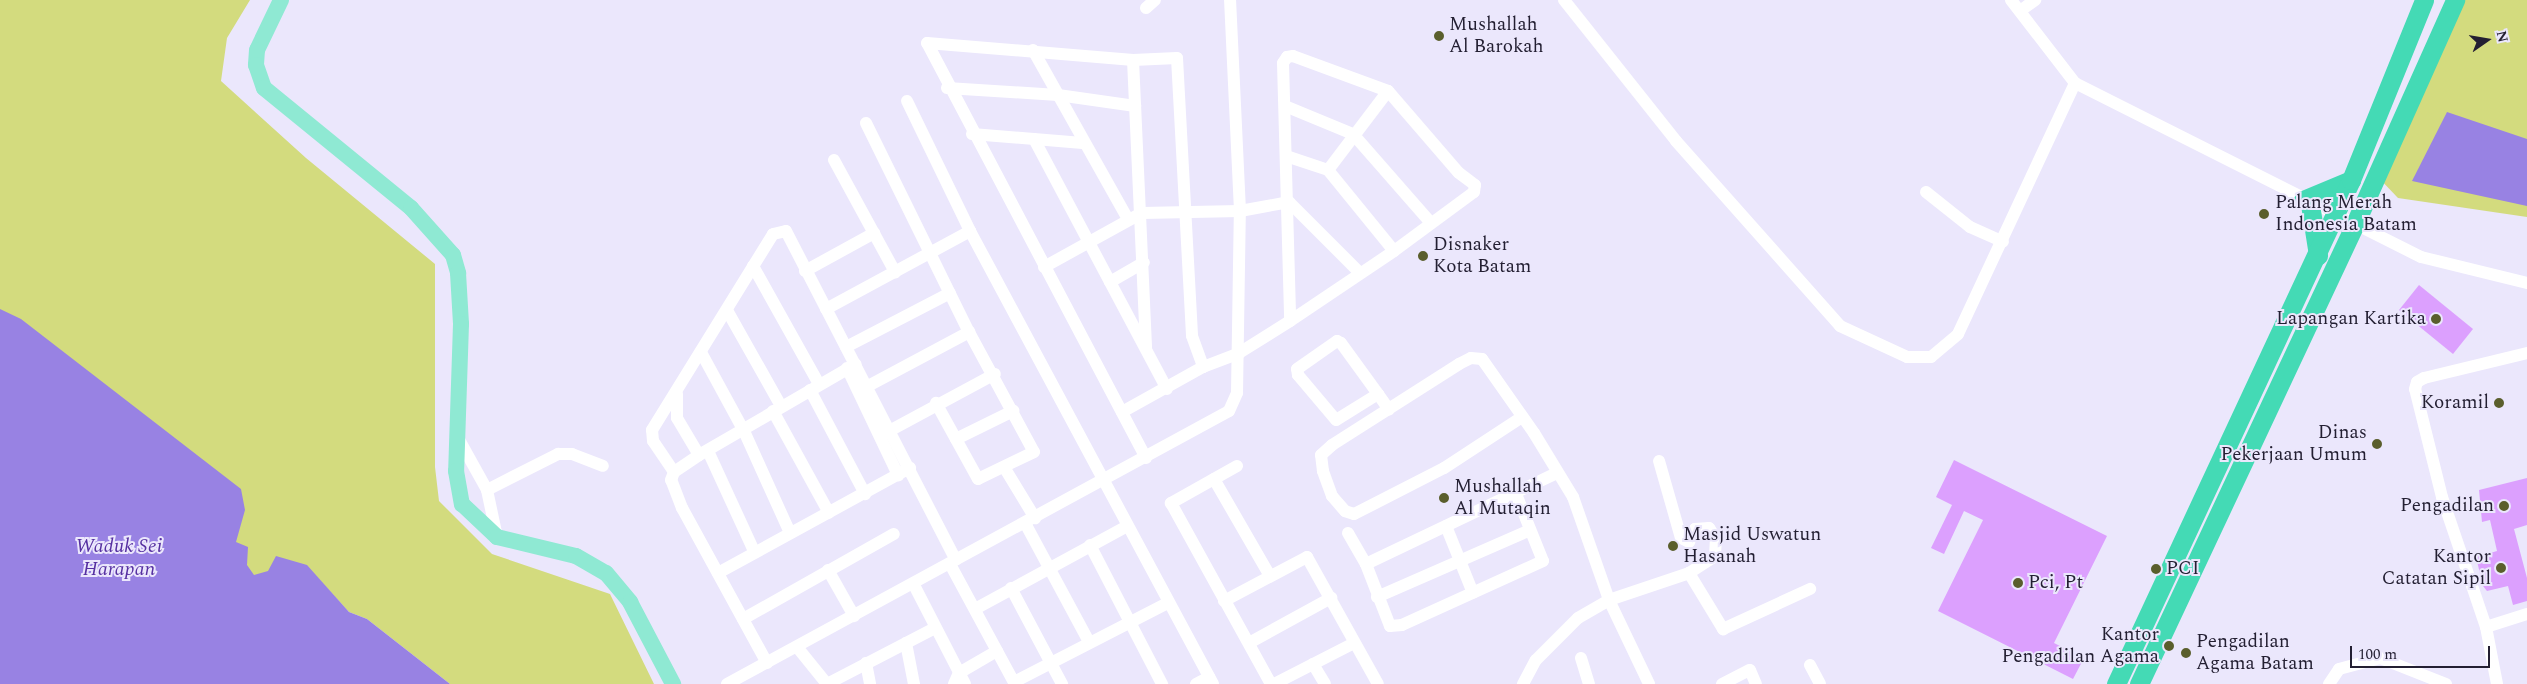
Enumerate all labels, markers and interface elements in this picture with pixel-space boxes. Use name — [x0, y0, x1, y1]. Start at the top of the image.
place label: Mushallah Al Barokah — [1449, 14, 1544, 58]
north arrow — [2462, 15, 2512, 65]
text: N — [2491, 29, 2514, 44]
marker: Mushallah Al Barokah — [1433, 30, 1445, 42]
place label: Palang Merah Indonesia Batam — [2275, 192, 2417, 236]
marker: Palang Merah Indonesia Batam — [2257, 207, 2271, 221]
place label: Disnaker Kota Batam — [1433, 234, 1531, 278]
marker: Disnaker Kota Batam — [1417, 250, 1429, 262]
place label: Lapangan Kartika — [2276, 308, 2426, 330]
marker: Lapangan Kartika — [2430, 313, 2442, 325]
place label: Koramil — [2421, 392, 2489, 414]
marker: Koramil — [2493, 397, 2505, 409]
place label: Dinas Pekerjaan Umum — [2220, 422, 2367, 466]
marker: Dinas Pekerjaan Umum — [2371, 438, 2383, 450]
place label: Mushallah Al Mutaqin — [1454, 476, 1551, 520]
marker: Mushallah Al Mutaqin — [1438, 492, 1450, 504]
place label: Pengadilan — [2400, 495, 2494, 517]
marker: Pengadilan — [2498, 500, 2510, 512]
place label: Masjid Uswatun Hasanah — [1683, 524, 1821, 568]
water label: Waduk Sei Harapan — [76, 534, 162, 581]
marker: Masjid Uswatun Hasanah — [1667, 540, 1679, 552]
place label: Kantor Catatan Sipil — [2382, 546, 2491, 590]
place label: PCI — [2166, 558, 2199, 580]
marker: Kantor Catatan Sipil — [2495, 562, 2507, 574]
marker: PCI — [2150, 563, 2162, 575]
place label: Pci, Pt — [2028, 572, 2083, 594]
marker: Pci, Pt — [2012, 577, 2024, 589]
place label: Kantor Pengadilan Agama — [2001, 624, 2159, 668]
place label: Pengadilan Agama Batam — [2196, 631, 2314, 675]
scale bar — [2352, 636, 2492, 668]
marker: Kantor Pengadilan Agama — [2163, 640, 2175, 652]
text: 100 m — [2358, 643, 2397, 666]
marker: Pengadilan Agama Batam — [2180, 647, 2192, 659]

